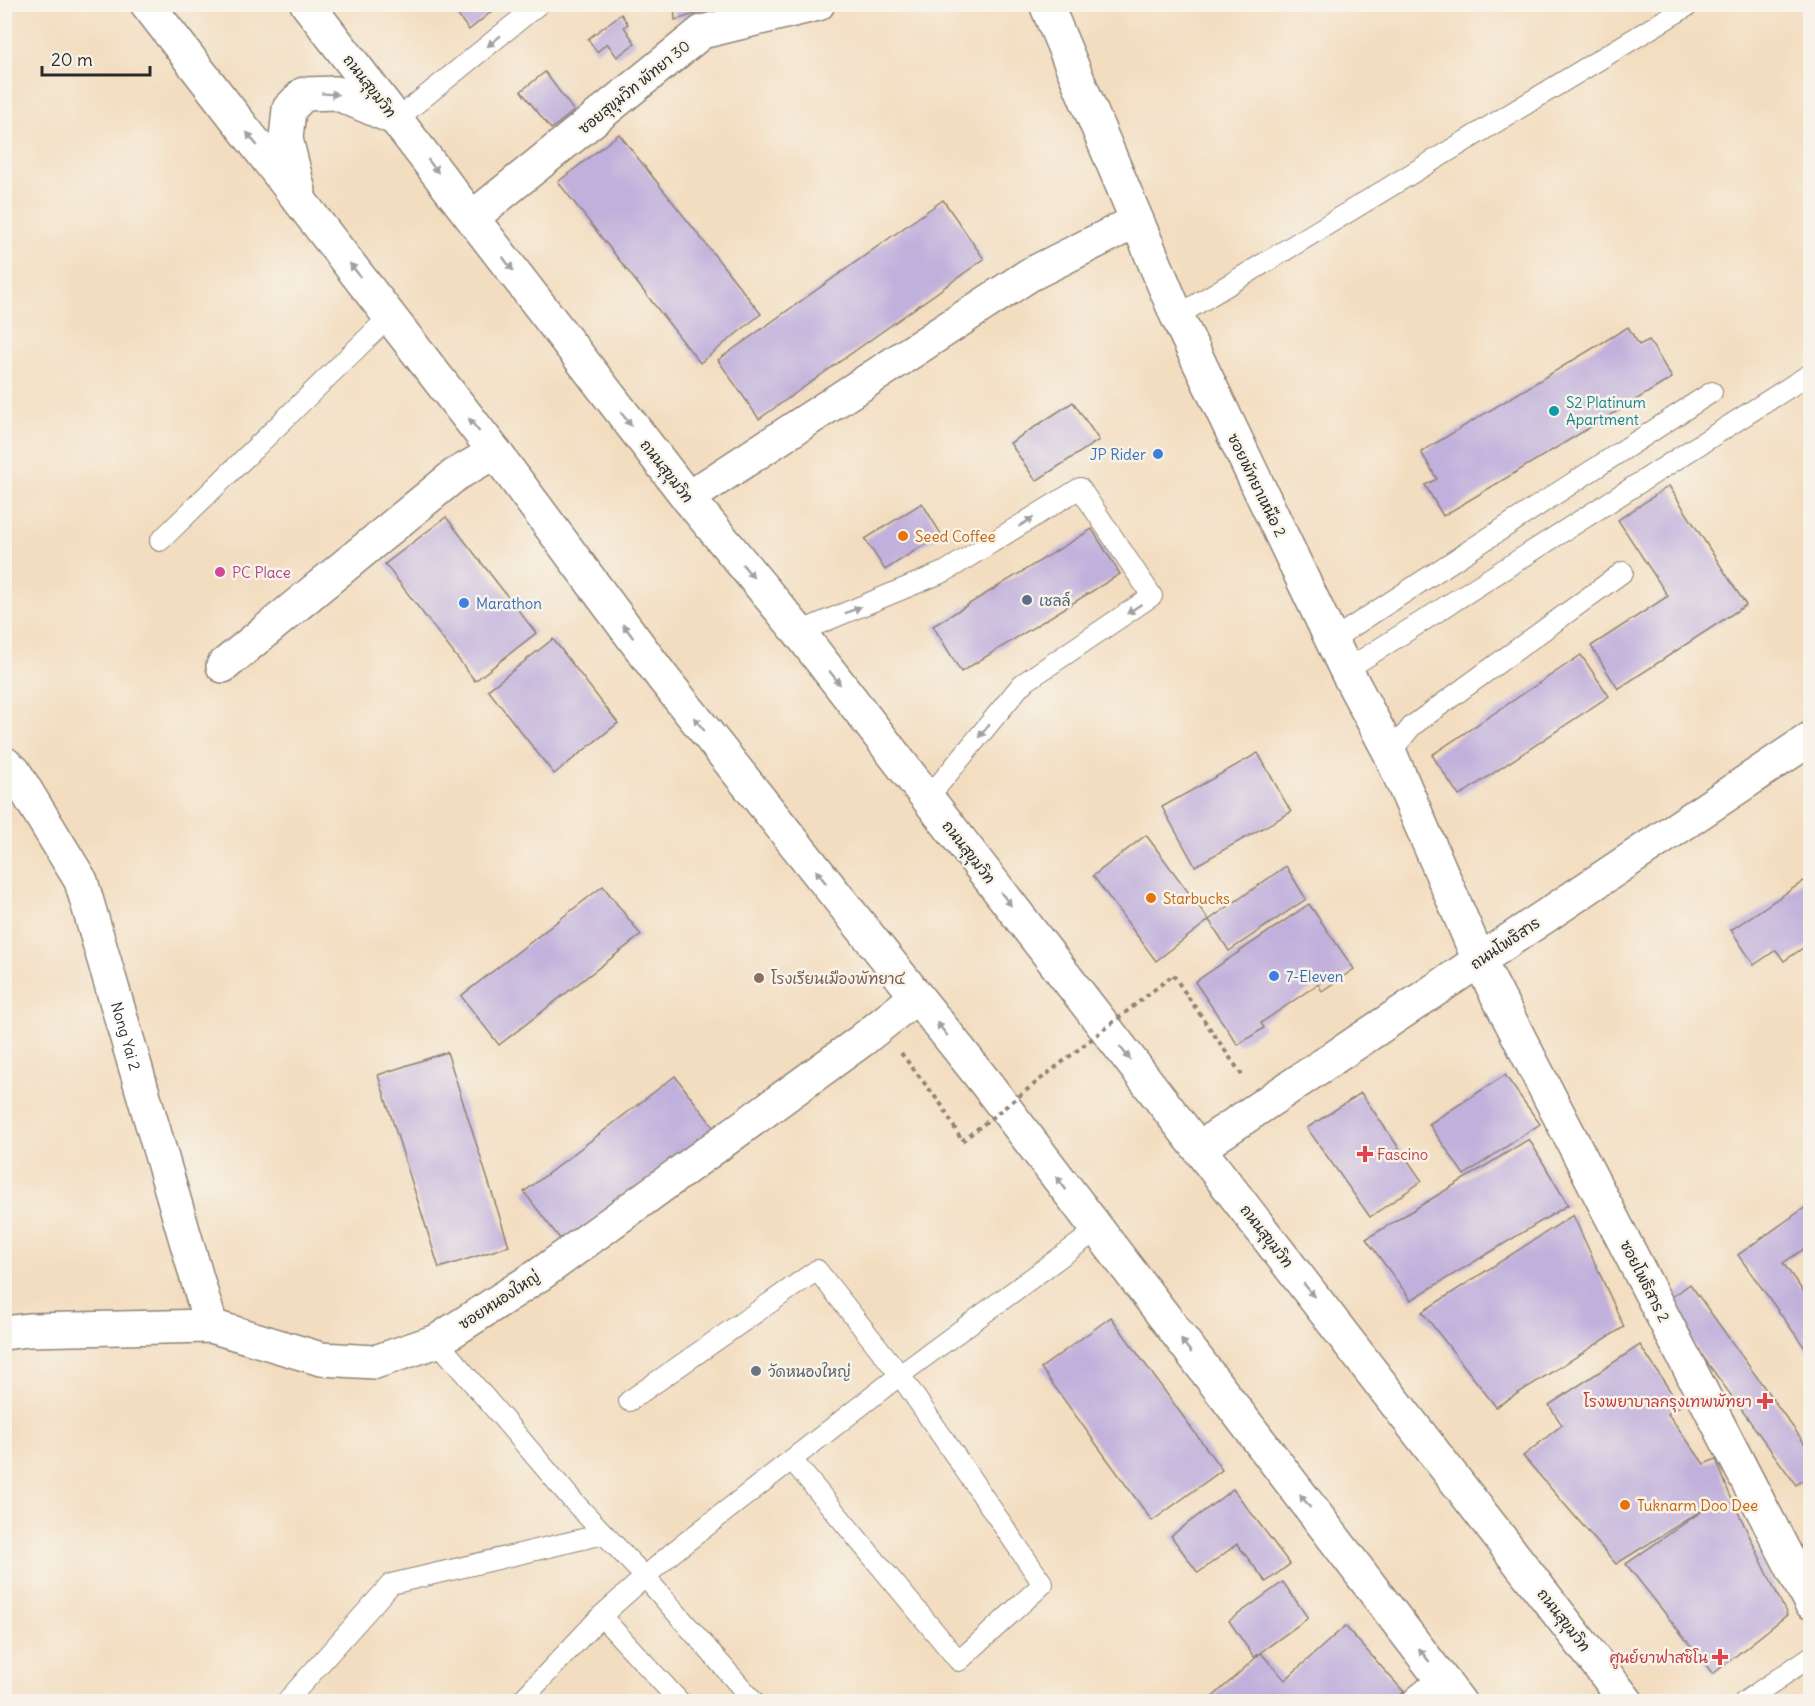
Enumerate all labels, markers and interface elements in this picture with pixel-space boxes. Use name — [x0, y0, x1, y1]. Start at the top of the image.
one-way arrow — [486, 35, 502, 48]
street label: ซอยสุขุมวิท พัทยา 30 — [574, 36, 695, 139]
scale bar — [42, 39, 150, 77]
text: 20 m — [51, 48, 93, 71]
street label: ถนนสุขุมวิท — [338, 51, 401, 123]
one-way arrow — [321, 90, 340, 99]
one-way arrow — [247, 132, 259, 147]
one-way arrow — [426, 158, 439, 174]
one-way arrow — [502, 255, 514, 271]
one-way arrow — [349, 263, 361, 278]
place label: S2 Platinum Apartment — [1566, 393, 1646, 429]
marker: S2 Platinum Apartment — [1547, 404, 1561, 418]
one-way arrow — [620, 411, 632, 427]
one-way arrow — [468, 417, 480, 433]
street label: ซอยพัทยาเหนือ 2 — [1224, 430, 1290, 540]
street label: ถนนสุขุมวิท — [635, 436, 698, 508]
place label: JP Rider — [1090, 445, 1146, 464]
marker: JP Rider — [1151, 447, 1165, 461]
one-way arrow — [1018, 516, 1034, 527]
place label: Seed Coffee — [915, 527, 996, 546]
marker: Seed Coffee — [896, 529, 910, 543]
place label: PC Place — [232, 563, 291, 582]
one-way arrow — [741, 563, 754, 578]
marker: PC Place — [213, 565, 227, 579]
place label: เชลล์ — [1039, 591, 1071, 610]
marker: เชลล์ — [1020, 593, 1034, 607]
place label: Marathon — [476, 594, 542, 613]
marker: Marathon — [457, 596, 471, 610]
one-way arrow — [1126, 603, 1142, 615]
one-way arrow — [844, 605, 862, 615]
one-way arrow — [623, 624, 635, 639]
one-way arrow — [828, 671, 840, 686]
one-way arrow — [693, 716, 706, 732]
one-way arrow — [977, 723, 990, 739]
street label: ถนนสุขุมวิท — [937, 817, 1000, 889]
one-way arrow — [815, 869, 827, 884]
place label: Starbucks — [1163, 889, 1230, 908]
one-way arrow — [999, 891, 1011, 906]
marker: Starbucks — [1144, 891, 1158, 905]
street label: ถนนโพธิสาร — [1467, 913, 1543, 973]
place label: 7-Eleven — [1286, 967, 1344, 986]
place label: โรงเรียนเมืองพัทยา๔ — [771, 969, 905, 988]
marker: 7-Eleven — [1267, 969, 1281, 983]
marker: โรงเรียนเมืองพัทยา๔ — [752, 971, 766, 985]
street label: Nong Yai 2 — [107, 999, 145, 1072]
one-way arrow — [936, 1022, 949, 1037]
one-way arrow — [1119, 1045, 1131, 1060]
place label: Fascino — [1377, 1145, 1428, 1164]
marker: Fascino — [1358, 1147, 1372, 1161]
one-way arrow — [1056, 1176, 1068, 1191]
street label: ถนนสุขุมวิท — [1235, 1201, 1298, 1273]
street label: ซอยโพธิสาร 2 — [1616, 1237, 1674, 1325]
street label: ซอยหนองใหญ่ — [455, 1267, 543, 1333]
one-way arrow — [1302, 1282, 1315, 1298]
one-way arrow — [1180, 1339, 1192, 1354]
place label: วัดหนองใหญ่ — [768, 1362, 851, 1381]
marker: วัดหนองใหญ่ — [749, 1364, 763, 1378]
place label: โรงพยาบาลกรุงเทพพัทยา — [1583, 1392, 1752, 1413]
marker: โรงพยาบาลกรุงเทพพัทยา — [1756, 1392, 1774, 1410]
one-way arrow — [1299, 1493, 1311, 1508]
place label: Tuknarm Doo Dee — [1637, 1496, 1758, 1515]
marker: Tuknarm Doo Dee — [1618, 1498, 1632, 1512]
street label: ถนนสุขุมวิท — [1532, 1585, 1595, 1657]
one-way arrow — [1418, 1648, 1430, 1663]
place label: ศูนย์ยาฟาสซิโน — [1610, 1648, 1708, 1669]
marker: ศูนย์ยาฟาสซิโน — [1713, 1650, 1727, 1664]

